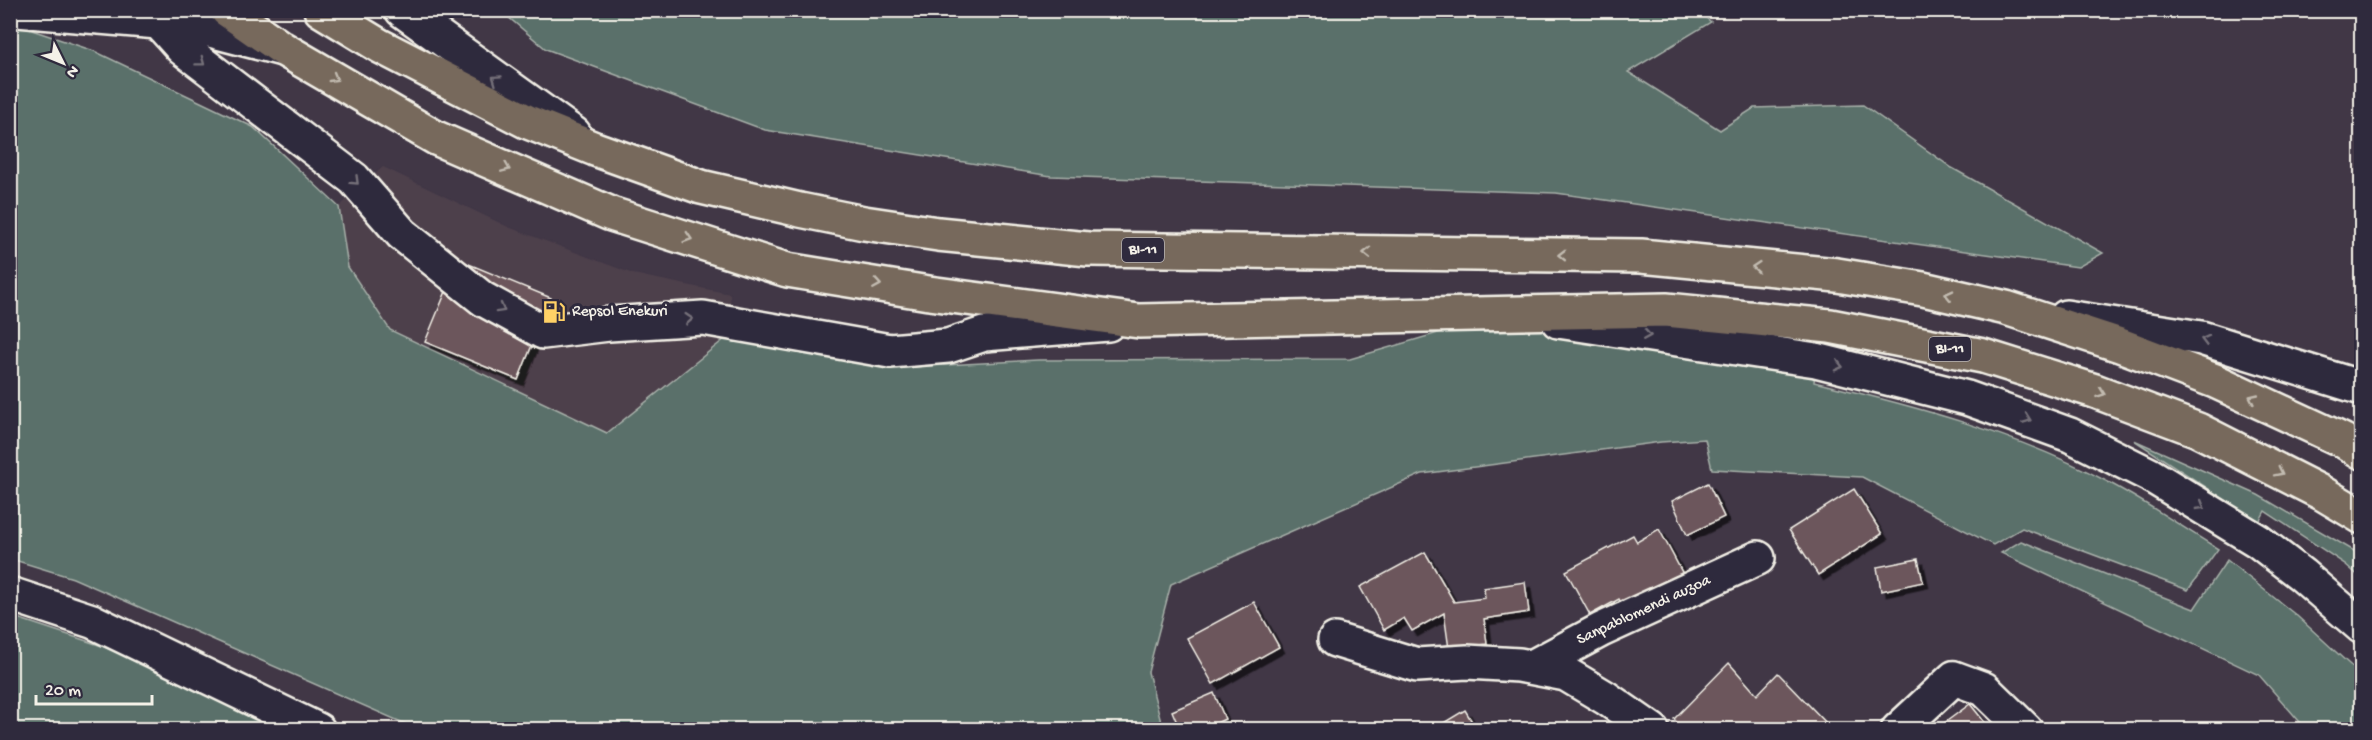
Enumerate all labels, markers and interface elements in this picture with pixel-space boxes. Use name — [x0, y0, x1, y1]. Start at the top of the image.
north arrow — [33, 33, 93, 93]
one-way arrow — [194, 54, 205, 65]
text: N — [61, 61, 82, 82]
one-way arrow — [328, 71, 338, 83]
one-way arrow — [492, 75, 503, 86]
one-way arrow — [500, 161, 511, 173]
one-way arrow — [347, 173, 358, 184]
one-way arrow — [682, 231, 693, 244]
road number: BI-11 — [1122, 238, 1164, 262]
one-way arrow — [1362, 247, 1371, 259]
one-way arrow — [1557, 249, 1566, 262]
one-way arrow — [1751, 261, 1761, 274]
one-way arrow — [872, 278, 882, 290]
one-way arrow — [1944, 290, 1954, 303]
fuel station icon: Repsol Enekuri — [541, 299, 567, 325]
one-way arrow — [495, 301, 505, 313]
place label: Repsol Enekuri — [572, 303, 668, 322]
one-way arrow — [685, 312, 694, 325]
one-way arrow — [1642, 328, 1652, 340]
one-way arrow — [2200, 335, 2211, 347]
road number: BI-11 — [1929, 337, 1971, 361]
one-way arrow — [1834, 359, 1844, 372]
one-way arrow — [2095, 386, 2106, 399]
one-way arrow — [2248, 394, 2259, 406]
one-way arrow — [2021, 412, 2031, 425]
one-way arrow — [2273, 464, 2284, 476]
one-way arrow — [2195, 499, 2205, 510]
street label: Sanpablomendi auzoa — [1574, 571, 1715, 650]
scale bar — [36, 668, 152, 706]
text: 20 m — [45, 681, 81, 702]

